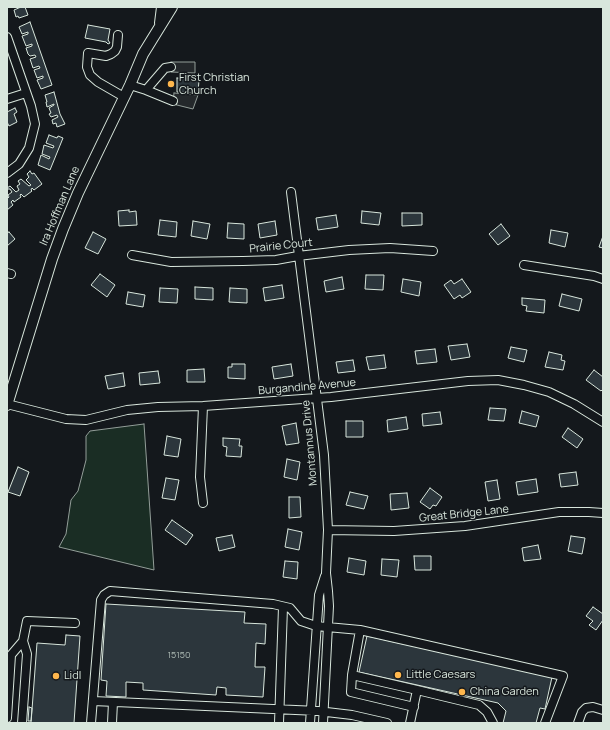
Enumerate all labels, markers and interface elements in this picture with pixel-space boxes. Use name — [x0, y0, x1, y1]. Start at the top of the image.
place label: First Christian Church — [179, 71, 250, 97]
marker: First Christian Church — [166, 79, 176, 89]
street label: Ira Hoffman Lane — [37, 164, 83, 248]
street label: Prairie Court — [249, 236, 313, 256]
street label: Burgandine Avenue — [258, 376, 356, 398]
street label: Montannus Drive — [300, 400, 320, 486]
street label: Great Bridge Lane — [418, 503, 510, 525]
house number: 15150 — [168, 650, 190, 660]
place label: Little Caesars — [406, 668, 475, 682]
place label: Lidl — [64, 669, 81, 683]
marker: Little Caesars — [393, 670, 403, 680]
marker: Lidl — [51, 671, 61, 681]
place label: China Garden — [470, 685, 539, 699]
marker: China Garden — [457, 687, 467, 697]

